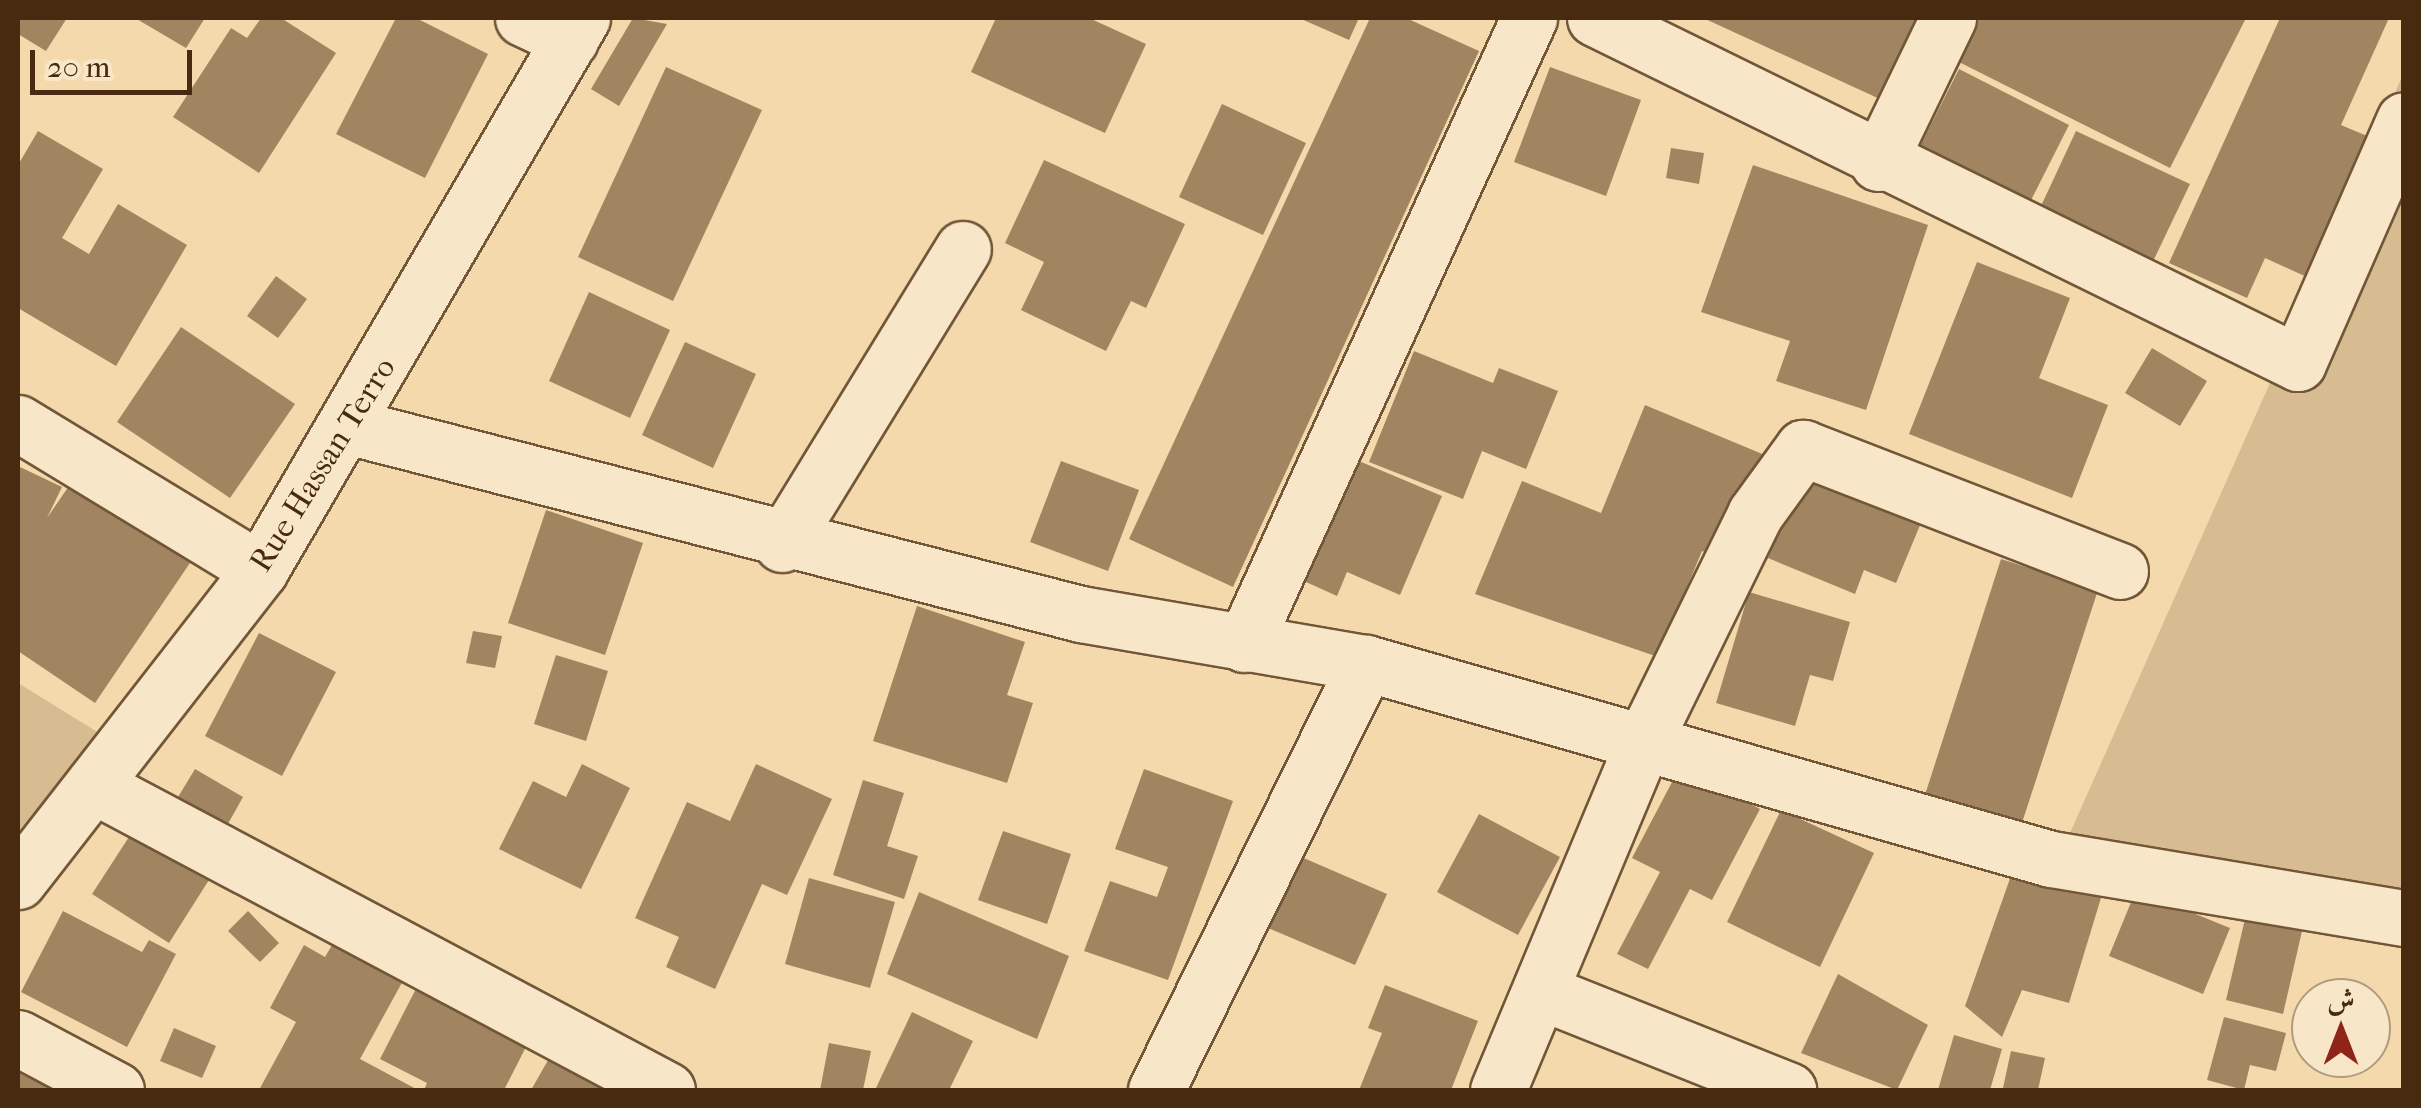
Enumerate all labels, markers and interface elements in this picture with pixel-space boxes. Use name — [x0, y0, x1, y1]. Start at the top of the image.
scale bar — [35, 30, 198, 92]
text: 20 m — [47, 50, 110, 85]
street label: Rue Hassan Terro — [242, 351, 404, 579]
north arrow — [2291, 978, 2391, 1078]
text: ش — [2327, 983, 2355, 1016]

